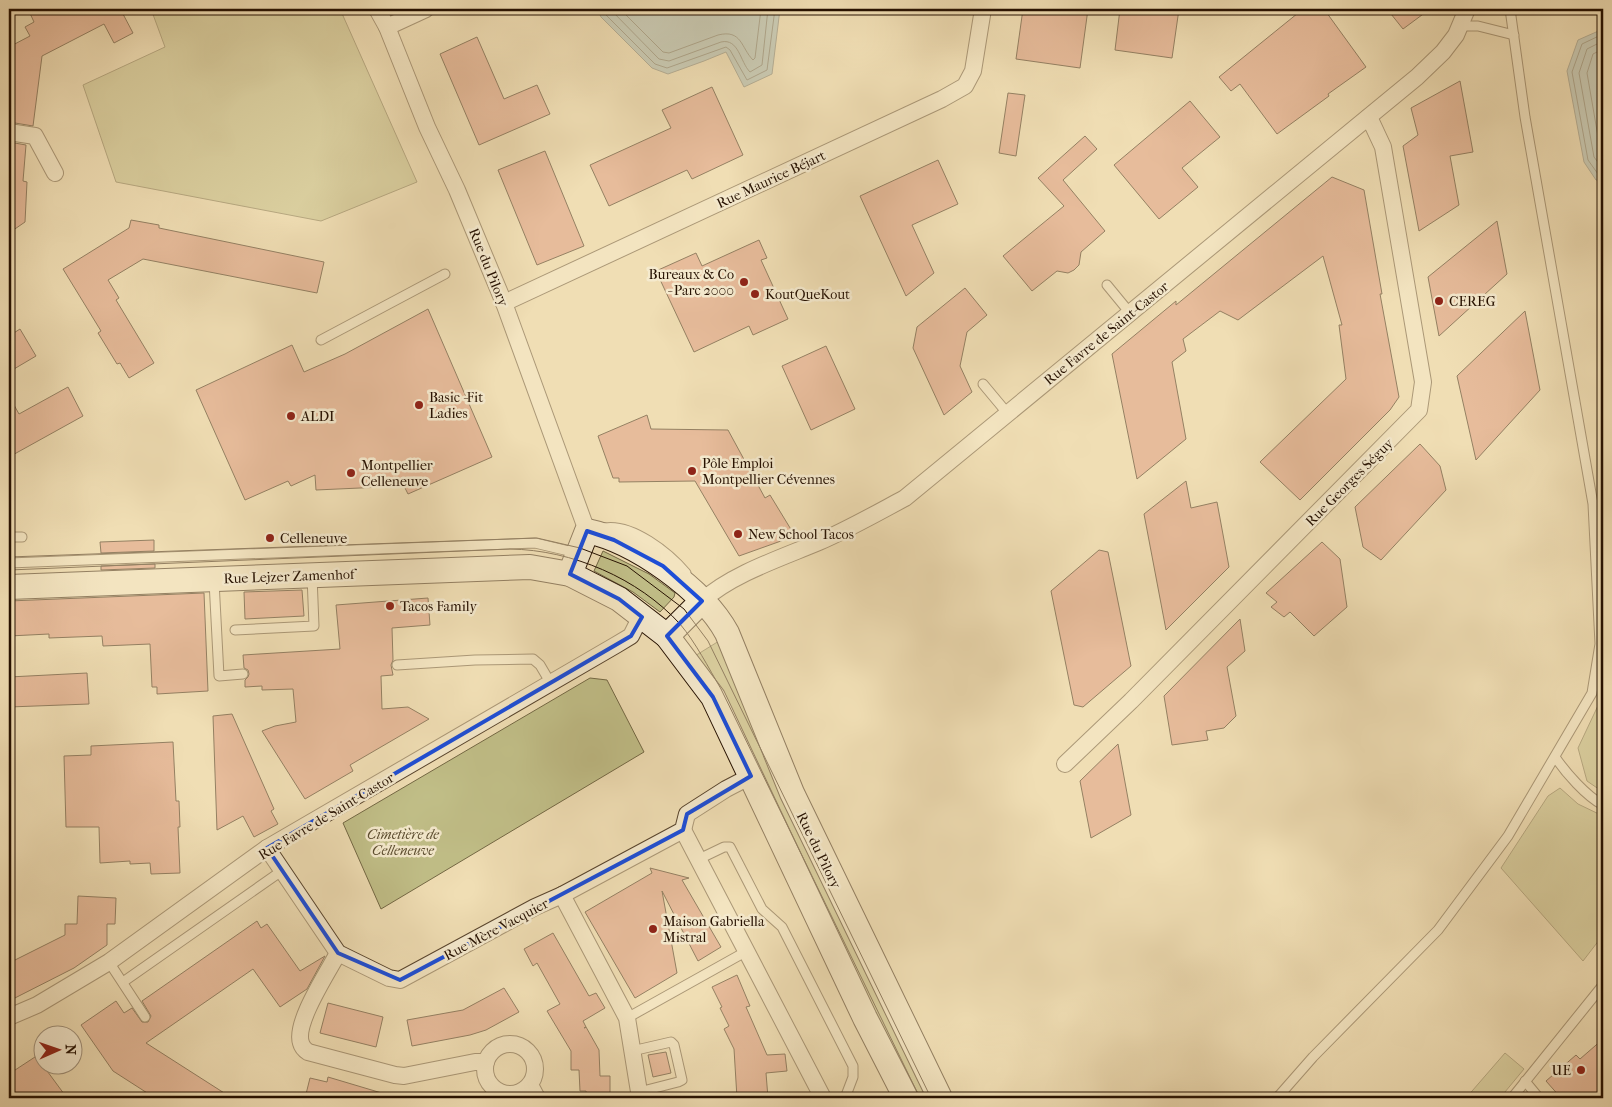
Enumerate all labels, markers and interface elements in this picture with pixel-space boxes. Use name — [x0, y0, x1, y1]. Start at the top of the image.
street label: Rue Maurice Béjart — [714, 147, 828, 212]
street label: Rue du Pilory — [465, 226, 512, 309]
place label: Bureaux & Co - Parc 2000 — [648, 266, 734, 299]
marker: Bureaux & Co - Parc 2000 — [738, 276, 750, 288]
street label: Rue Favre de Saint-Castor — [1041, 278, 1172, 389]
place label: KoutQueKout — [765, 286, 850, 303]
marker: KoutQueKout — [749, 288, 761, 300]
place label: CEREG — [1449, 293, 1496, 310]
marker: CEREG — [1433, 295, 1445, 307]
place label: Basic -Fit Ladies — [429, 389, 483, 422]
marker: Basic -Fit Ladies — [413, 399, 425, 411]
place label: ALDI — [300, 408, 335, 425]
marker: ALDI — [285, 410, 297, 422]
street label: Rue Georges Séguy — [1302, 435, 1397, 530]
place label: Pôle Emploi Montpellier Cévennes — [702, 455, 835, 488]
place label: Montpellier Celleneuve — [361, 457, 433, 490]
marker: Pôle Emploi Montpellier Cévennes — [686, 465, 698, 477]
marker: Montpellier Celleneuve — [345, 467, 357, 479]
place label: New School Tacos — [748, 526, 854, 543]
marker: New School Tacos — [732, 528, 744, 540]
place label: Celleneuve — [280, 530, 347, 547]
marker: Celleneuve — [264, 532, 276, 544]
street label: Rue Lejzer Zamenhof — [223, 566, 358, 587]
place label: Tacos Family — [400, 598, 477, 615]
marker: Tacos Family — [384, 600, 396, 612]
street label: Rue Favre de Saint-Castor — [255, 769, 397, 864]
street label: Rue du Pilory — [793, 809, 845, 892]
park label: Cimetière de Celleneuve — [367, 826, 439, 859]
street label: Rue Mère Vacquier — [441, 895, 552, 964]
place label: Maison Gabriella Mistral — [663, 913, 765, 946]
marker: Maison Gabriella Mistral — [647, 923, 659, 935]
north arrow — [32, 1024, 82, 1074]
text: N — [62, 1044, 79, 1056]
place label: UE — [1552, 1062, 1571, 1079]
marker: UE — [1575, 1064, 1587, 1076]

